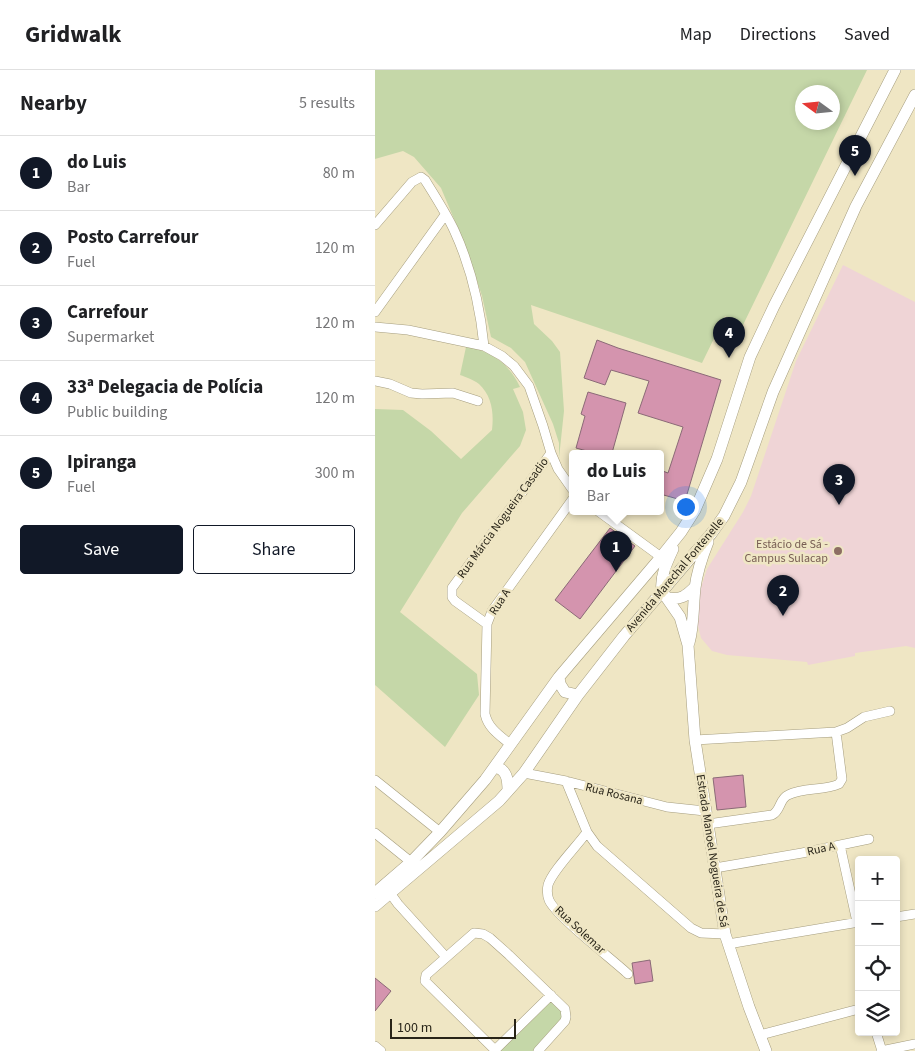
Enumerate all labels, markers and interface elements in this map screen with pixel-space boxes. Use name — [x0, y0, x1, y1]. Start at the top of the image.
text: Gridwalk — [25, 17, 121, 52]
text: Map — [680, 22, 712, 47]
text: Directions — [740, 22, 816, 47]
text: Saved — [844, 22, 890, 47]
north arrow — [795, 85, 840, 130]
text: Nearby — [20, 88, 87, 118]
text: 5 results — [299, 92, 355, 114]
pin: 5 — [839, 135, 871, 176]
text: do Luis — [67, 149, 126, 176]
text: 1 — [32, 162, 40, 184]
text: 80 m — [323, 162, 355, 184]
text: Bar — [67, 176, 90, 198]
text: Posto Carrefour — [67, 224, 199, 251]
text: 2 — [32, 237, 40, 259]
text: 120 m — [315, 237, 355, 259]
text: Fuel — [67, 251, 95, 273]
text: Carrefour — [67, 299, 148, 326]
text: 3 — [32, 312, 40, 334]
text: 120 m — [315, 312, 355, 334]
pin: 4 — [713, 317, 745, 358]
text: Supermarket — [67, 326, 154, 348]
text: 33ª Delegacia de Polícia — [67, 374, 263, 401]
text: 4 — [32, 387, 40, 409]
text: 120 m — [315, 387, 355, 409]
text: Public building — [67, 401, 167, 423]
text: Ipiranga — [67, 449, 137, 476]
popup — [569, 450, 664, 515]
street label: Rua Márcia Nogueira Casadio — [453, 454, 553, 582]
text: do Luis — [587, 458, 646, 485]
text: 5 — [32, 462, 40, 484]
text: 300 m — [315, 462, 355, 484]
pin: 3 — [823, 464, 855, 505]
text: Fuel — [67, 476, 95, 498]
text: Bar — [587, 485, 610, 507]
your location — [673, 494, 699, 520]
street label: Avenida Marechal Fontenelle — [622, 514, 728, 636]
button: Save — [20, 525, 183, 574]
button: Share — [193, 525, 355, 574]
pin: 1 — [600, 531, 632, 572]
place label: Estácio de Sá - Campus Sulacap — [744, 536, 828, 567]
marker: Estácio de Sá - Campus Sulacap — [832, 545, 844, 557]
pin: 2 — [767, 575, 799, 616]
street label: Rua A — [485, 585, 515, 619]
street label: Estrada Manoel Nogueira de Sá — [691, 773, 733, 929]
street label: Rua Rosana — [583, 779, 645, 809]
street label: Rua A — [805, 837, 837, 860]
map controls — [855, 856, 900, 1036]
button: + — [855, 856, 900, 901]
button: − — [855, 901, 900, 946]
street label: Rua Solemar — [551, 902, 610, 959]
button: locate — [855, 946, 900, 991]
button: layers — [855, 991, 900, 1036]
scale bar — [390, 1016, 516, 1039]
text: 100 m — [397, 1018, 432, 1038]

